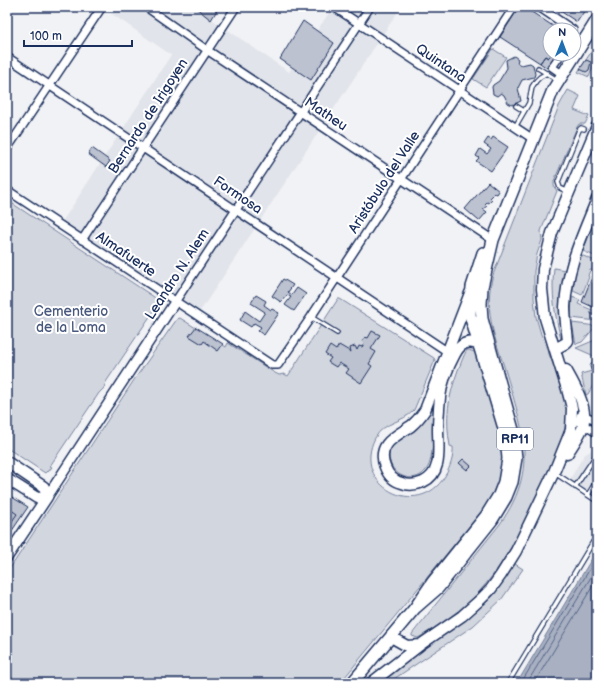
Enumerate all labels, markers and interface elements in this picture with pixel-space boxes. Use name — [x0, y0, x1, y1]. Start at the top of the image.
scale bar — [24, 22, 132, 48]
north arrow — [542, 22, 582, 62]
text: N — [558, 26, 566, 39]
text: 100 m — [30, 29, 62, 44]
street label: Quintana — [412, 40, 470, 86]
street label: Bernardo de Irigoyen — [104, 55, 192, 177]
street label: Matheu — [301, 93, 351, 135]
street label: Aristóbulo del Valle — [345, 128, 423, 236]
street label: Formosa — [210, 172, 266, 218]
street label: Leandro N. Alem — [141, 225, 213, 323]
street label: Almafuerte — [93, 228, 159, 280]
park label: Cementerio de la Loma — [34, 303, 108, 336]
road number: RP11 — [497, 428, 533, 450]

